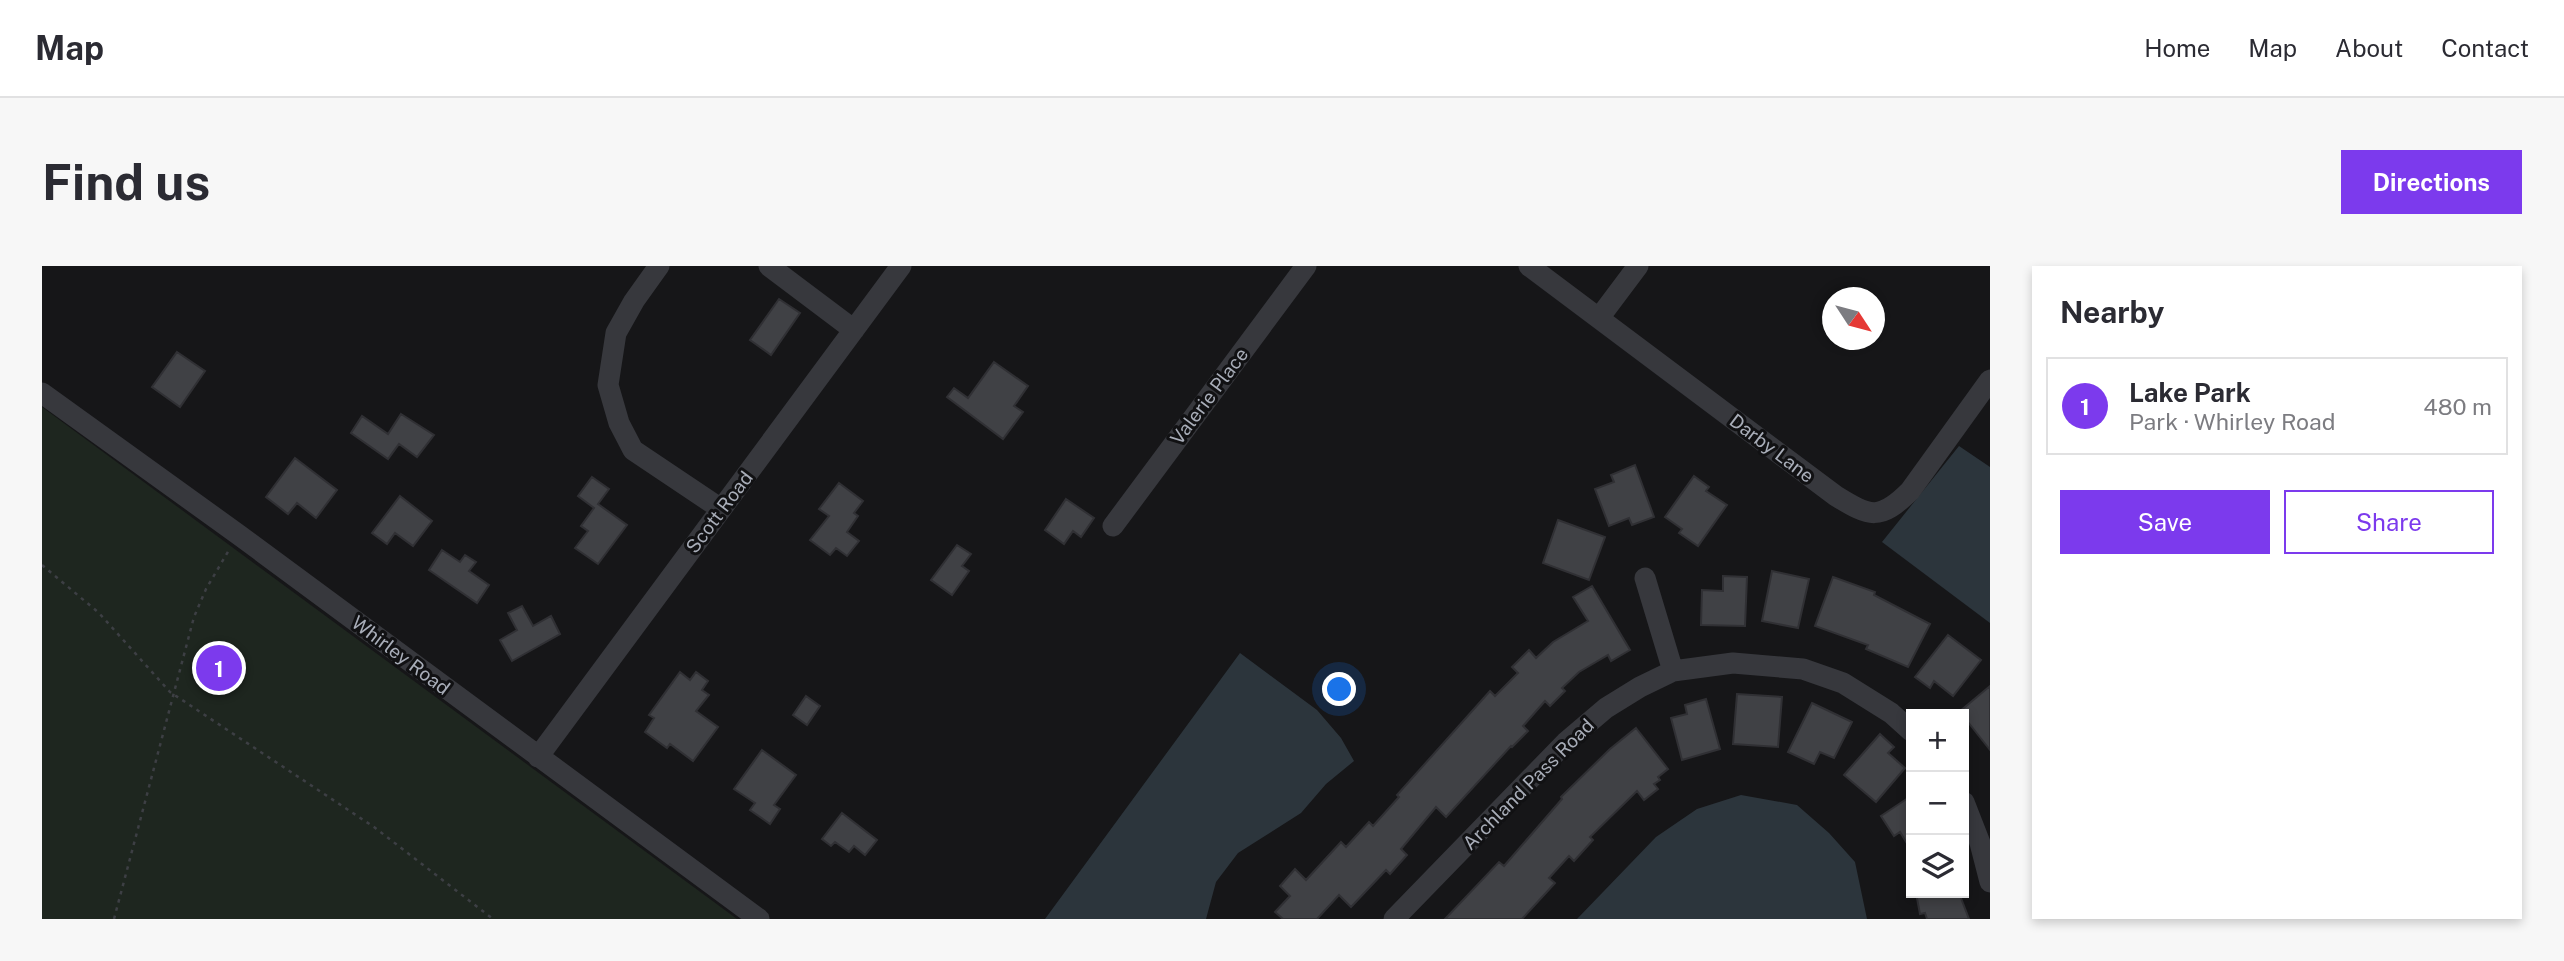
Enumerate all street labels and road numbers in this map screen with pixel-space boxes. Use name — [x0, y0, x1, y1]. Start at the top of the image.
street label: Valerie Place — [1166, 343, 1252, 449]
street label: Darby Lane — [1725, 409, 1819, 487]
street label: Scott Road — [681, 467, 757, 557]
street label: Whirley Road — [348, 611, 454, 699]
street label: Archland Pass Road — [1458, 714, 1598, 854]

